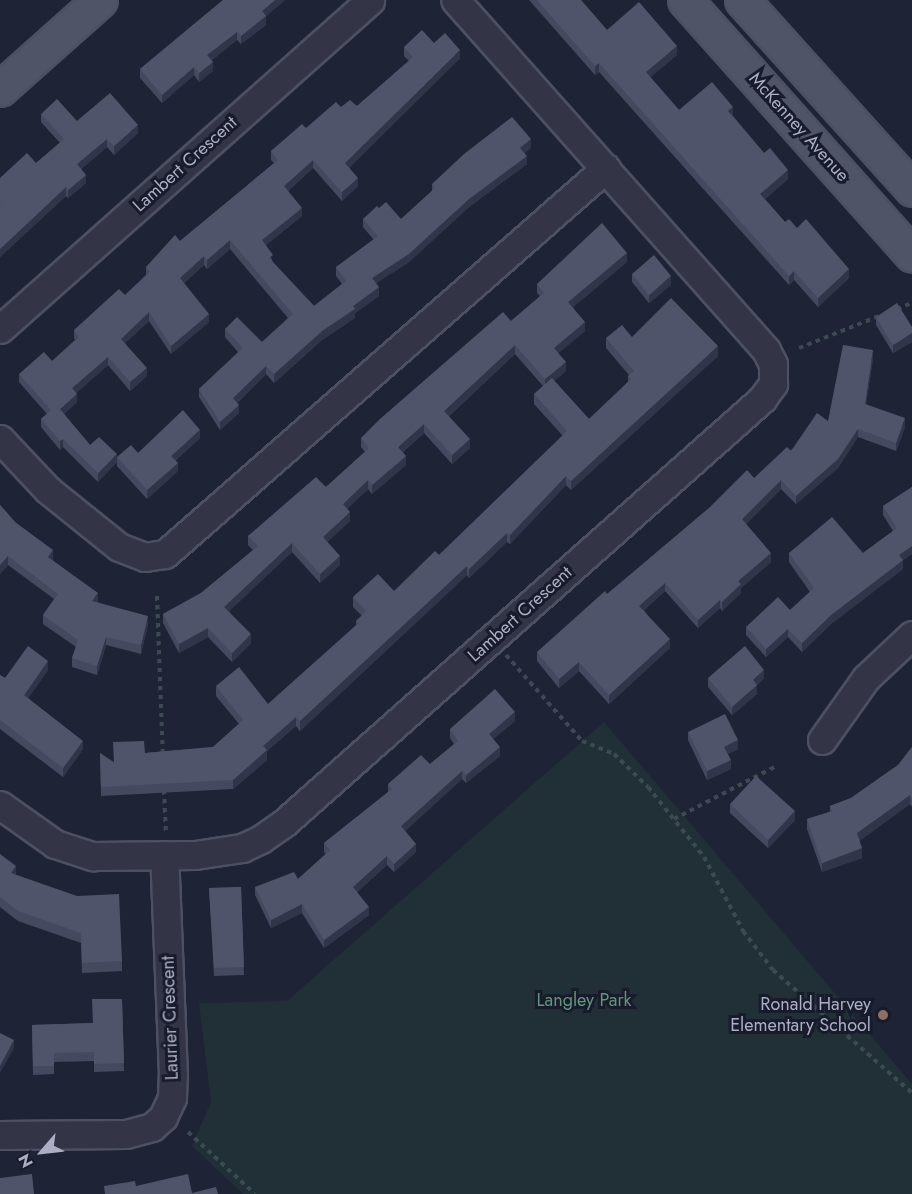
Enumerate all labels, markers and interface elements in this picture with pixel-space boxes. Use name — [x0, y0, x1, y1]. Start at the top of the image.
street label: McKenney Avenue — [744, 68, 854, 186]
street label: Lambert Crescent — [128, 112, 242, 216]
street label: Lambert Crescent — [463, 562, 577, 666]
street label: Laurier Crescent — [157, 956, 183, 1080]
park label: Langley Park — [536, 989, 632, 1011]
place label: Ronald Harvey Elementary School — [730, 994, 871, 1036]
marker: Ronald Harvey Elementary School — [876, 1008, 890, 1022]
north arrow — [12, 1122, 72, 1182]
text: N — [13, 1150, 39, 1172]

